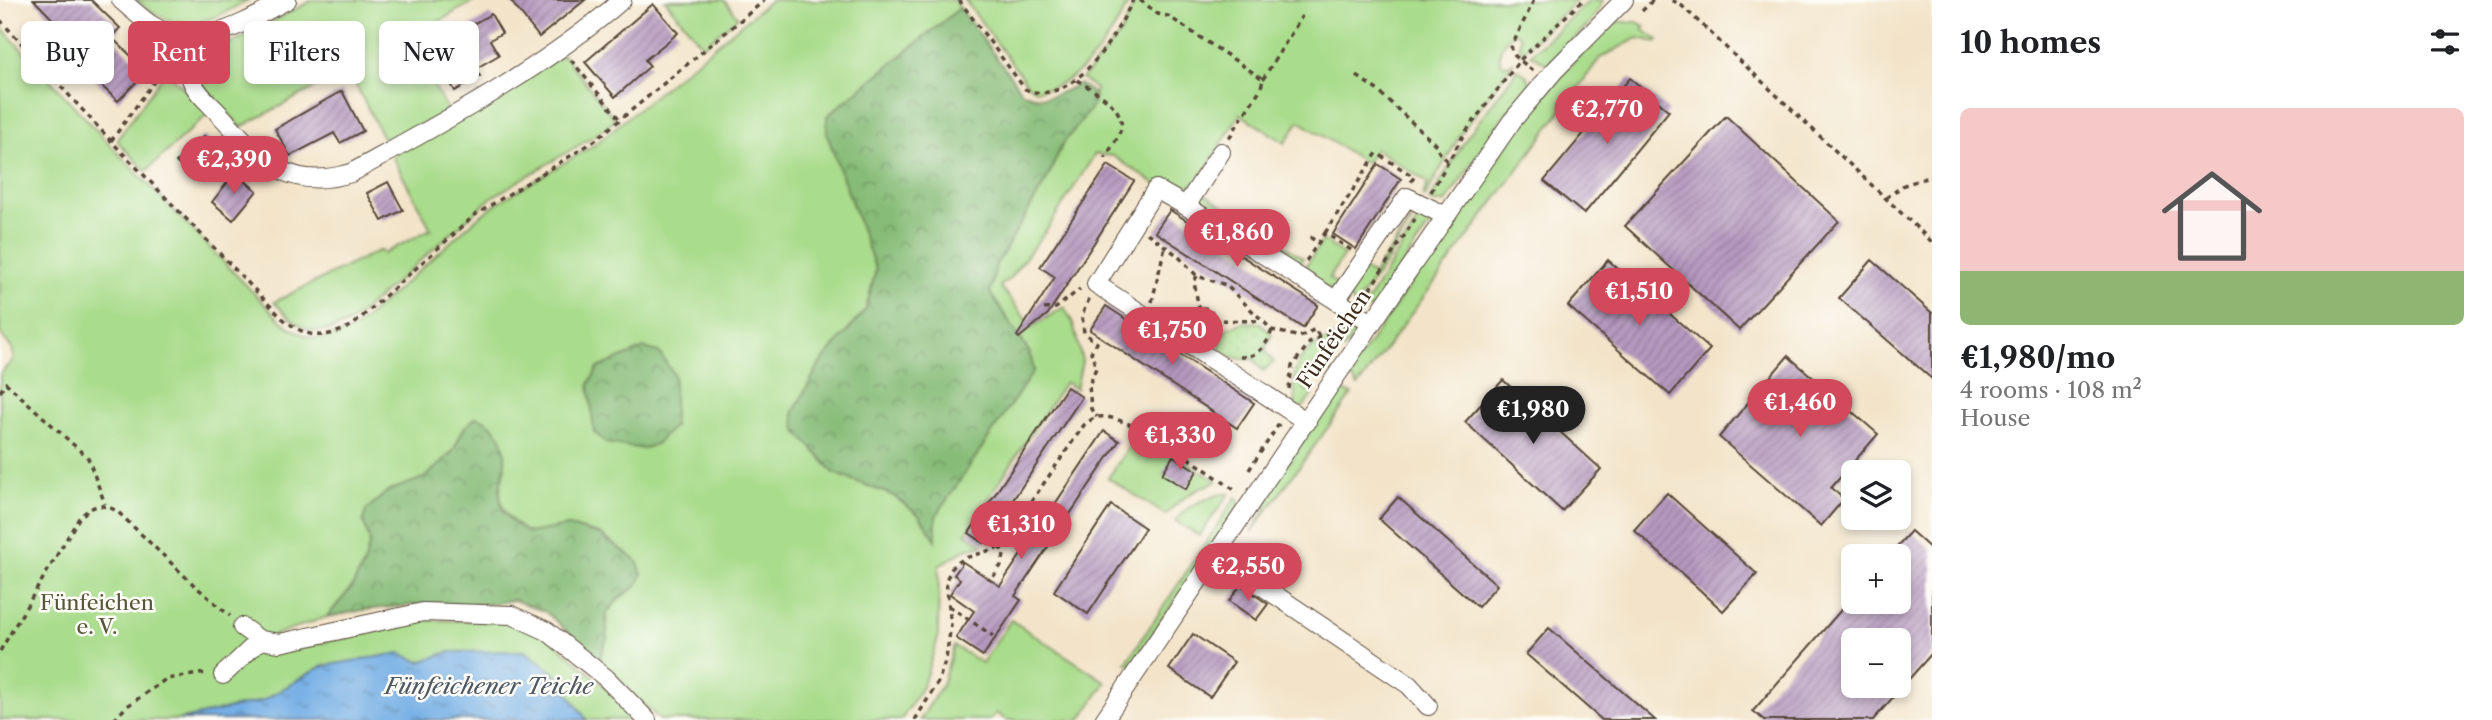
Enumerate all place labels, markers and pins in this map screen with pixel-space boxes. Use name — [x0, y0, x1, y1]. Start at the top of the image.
pin: €2,770 — [1550, 86, 1664, 146]
pin: €2,390 — [177, 136, 291, 196]
pin: €1,860 — [1180, 210, 1294, 269]
pin: €1,510 — [1582, 268, 1696, 328]
pin: €1,750 — [1115, 308, 1229, 367]
pin: €1,460 — [1743, 380, 1857, 439]
pin: €1,980 — [1476, 386, 1590, 446]
pin: €1,330 — [1123, 412, 1237, 472]
pin: €1,310 — [964, 502, 1078, 561]
pin: €2,550 — [1191, 544, 1305, 603]

